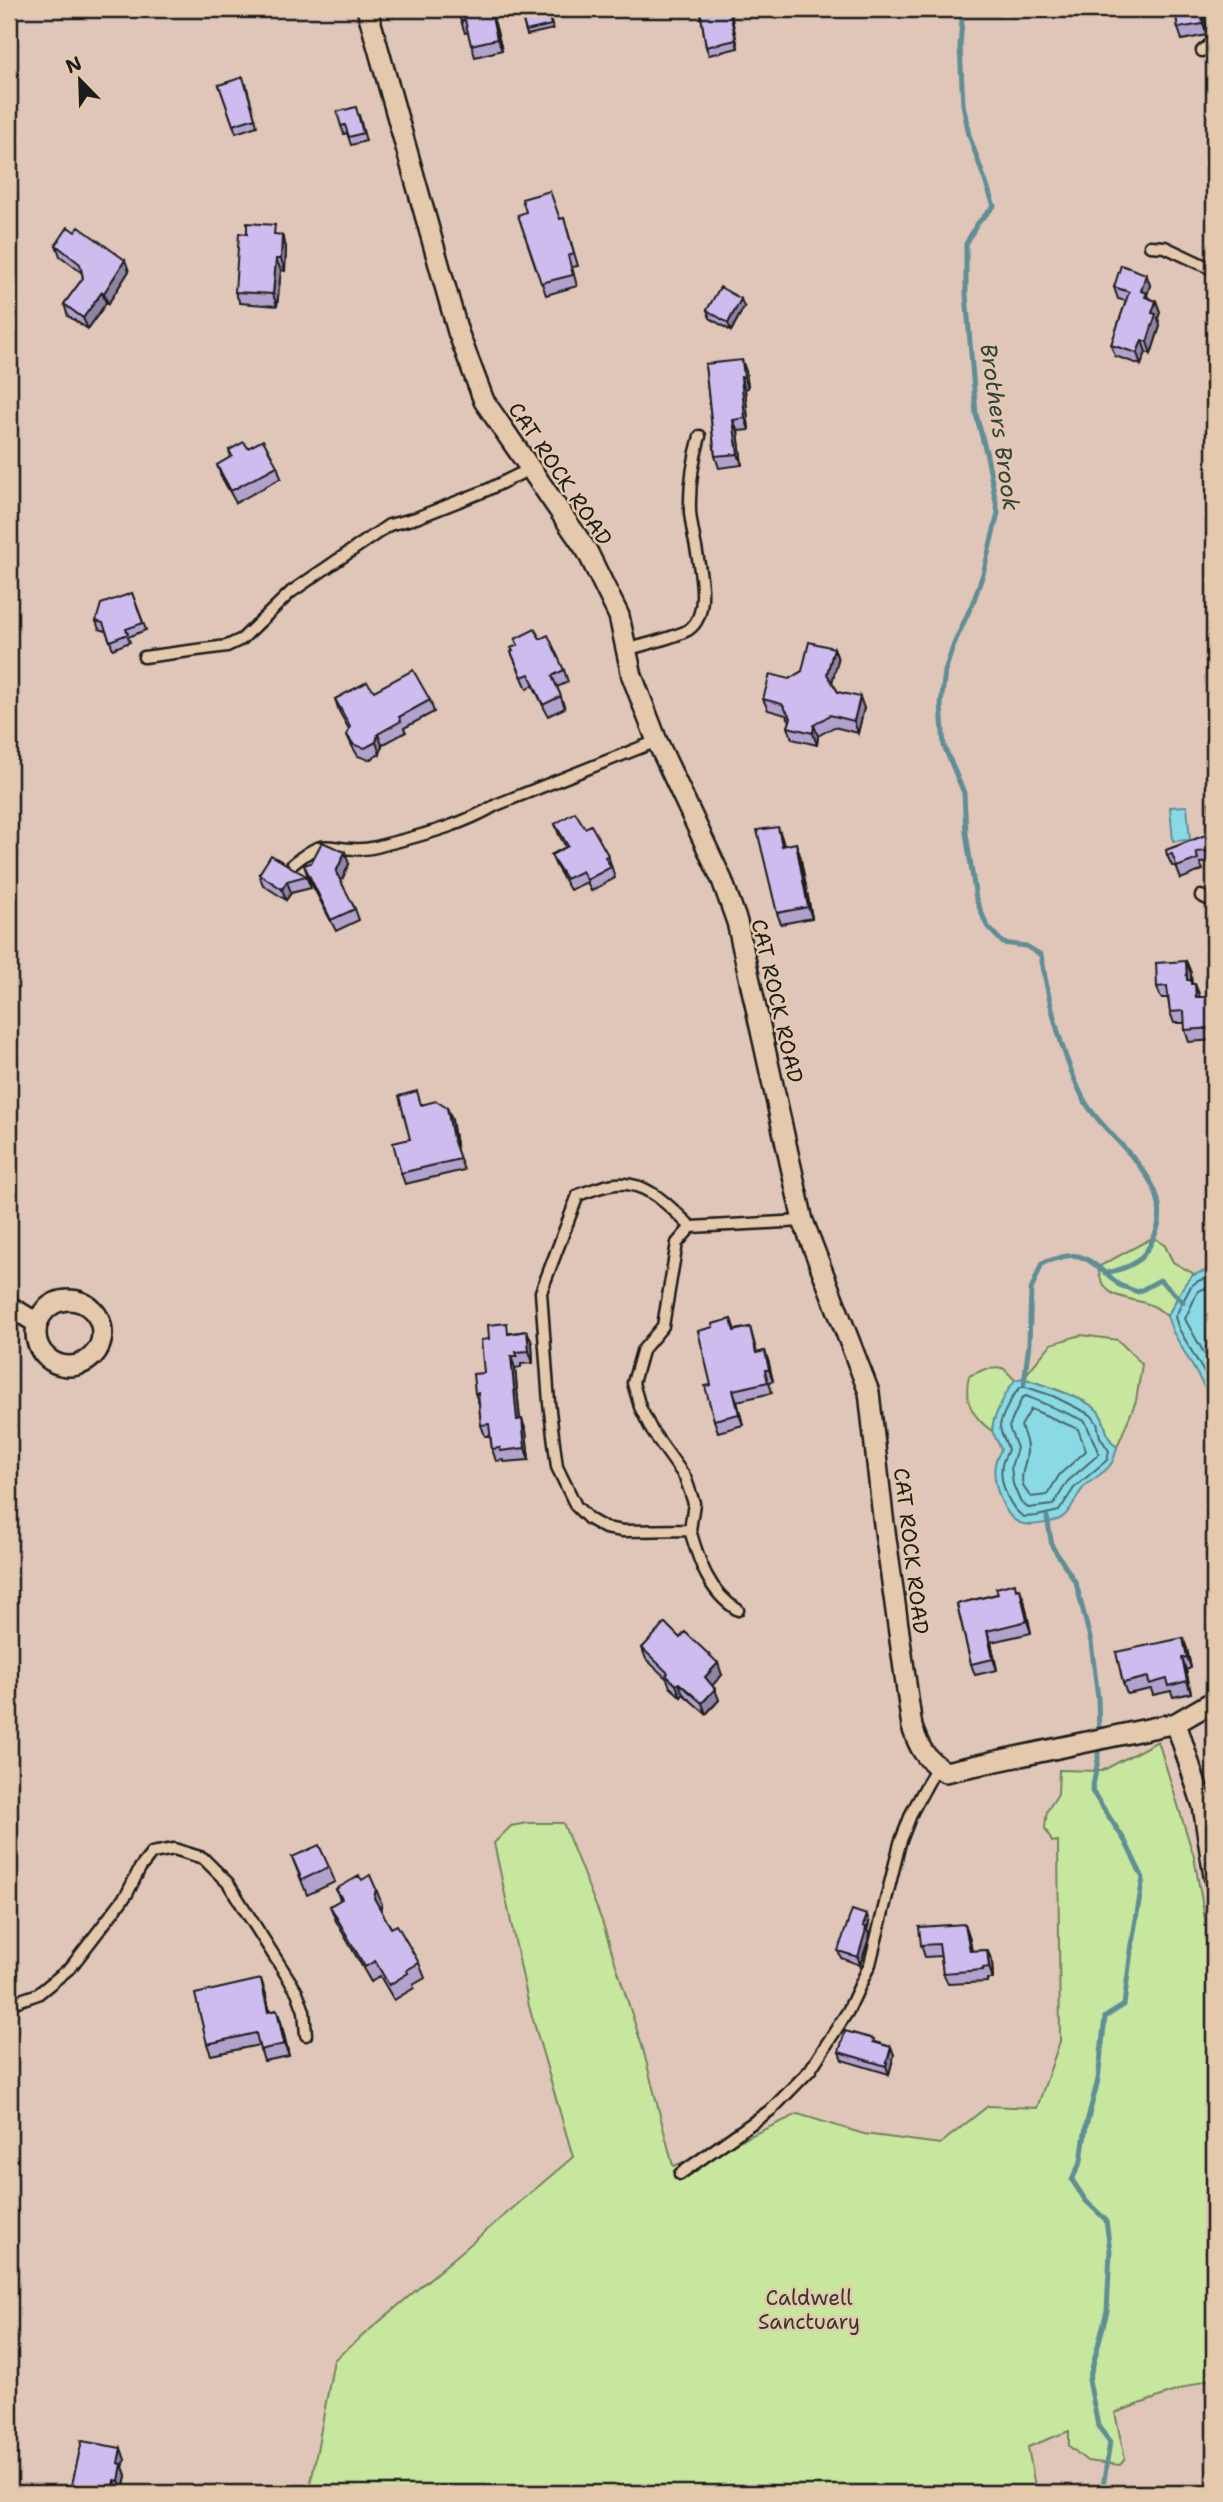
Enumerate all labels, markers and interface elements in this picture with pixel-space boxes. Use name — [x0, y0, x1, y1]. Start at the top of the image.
north arrow — [46, 46, 116, 116]
text: N — [62, 50, 85, 79]
water label: Brothers Brook — [973, 341, 1027, 513]
street label: CAT ROCK ROAD — [502, 397, 618, 551]
street label: CAT ROCK ROAD — [745, 916, 809, 1086]
street label: CAT ROCK ROAD — [887, 1466, 935, 1636]
park label: Caldwell Sanctuary — [758, 2284, 860, 2336]

